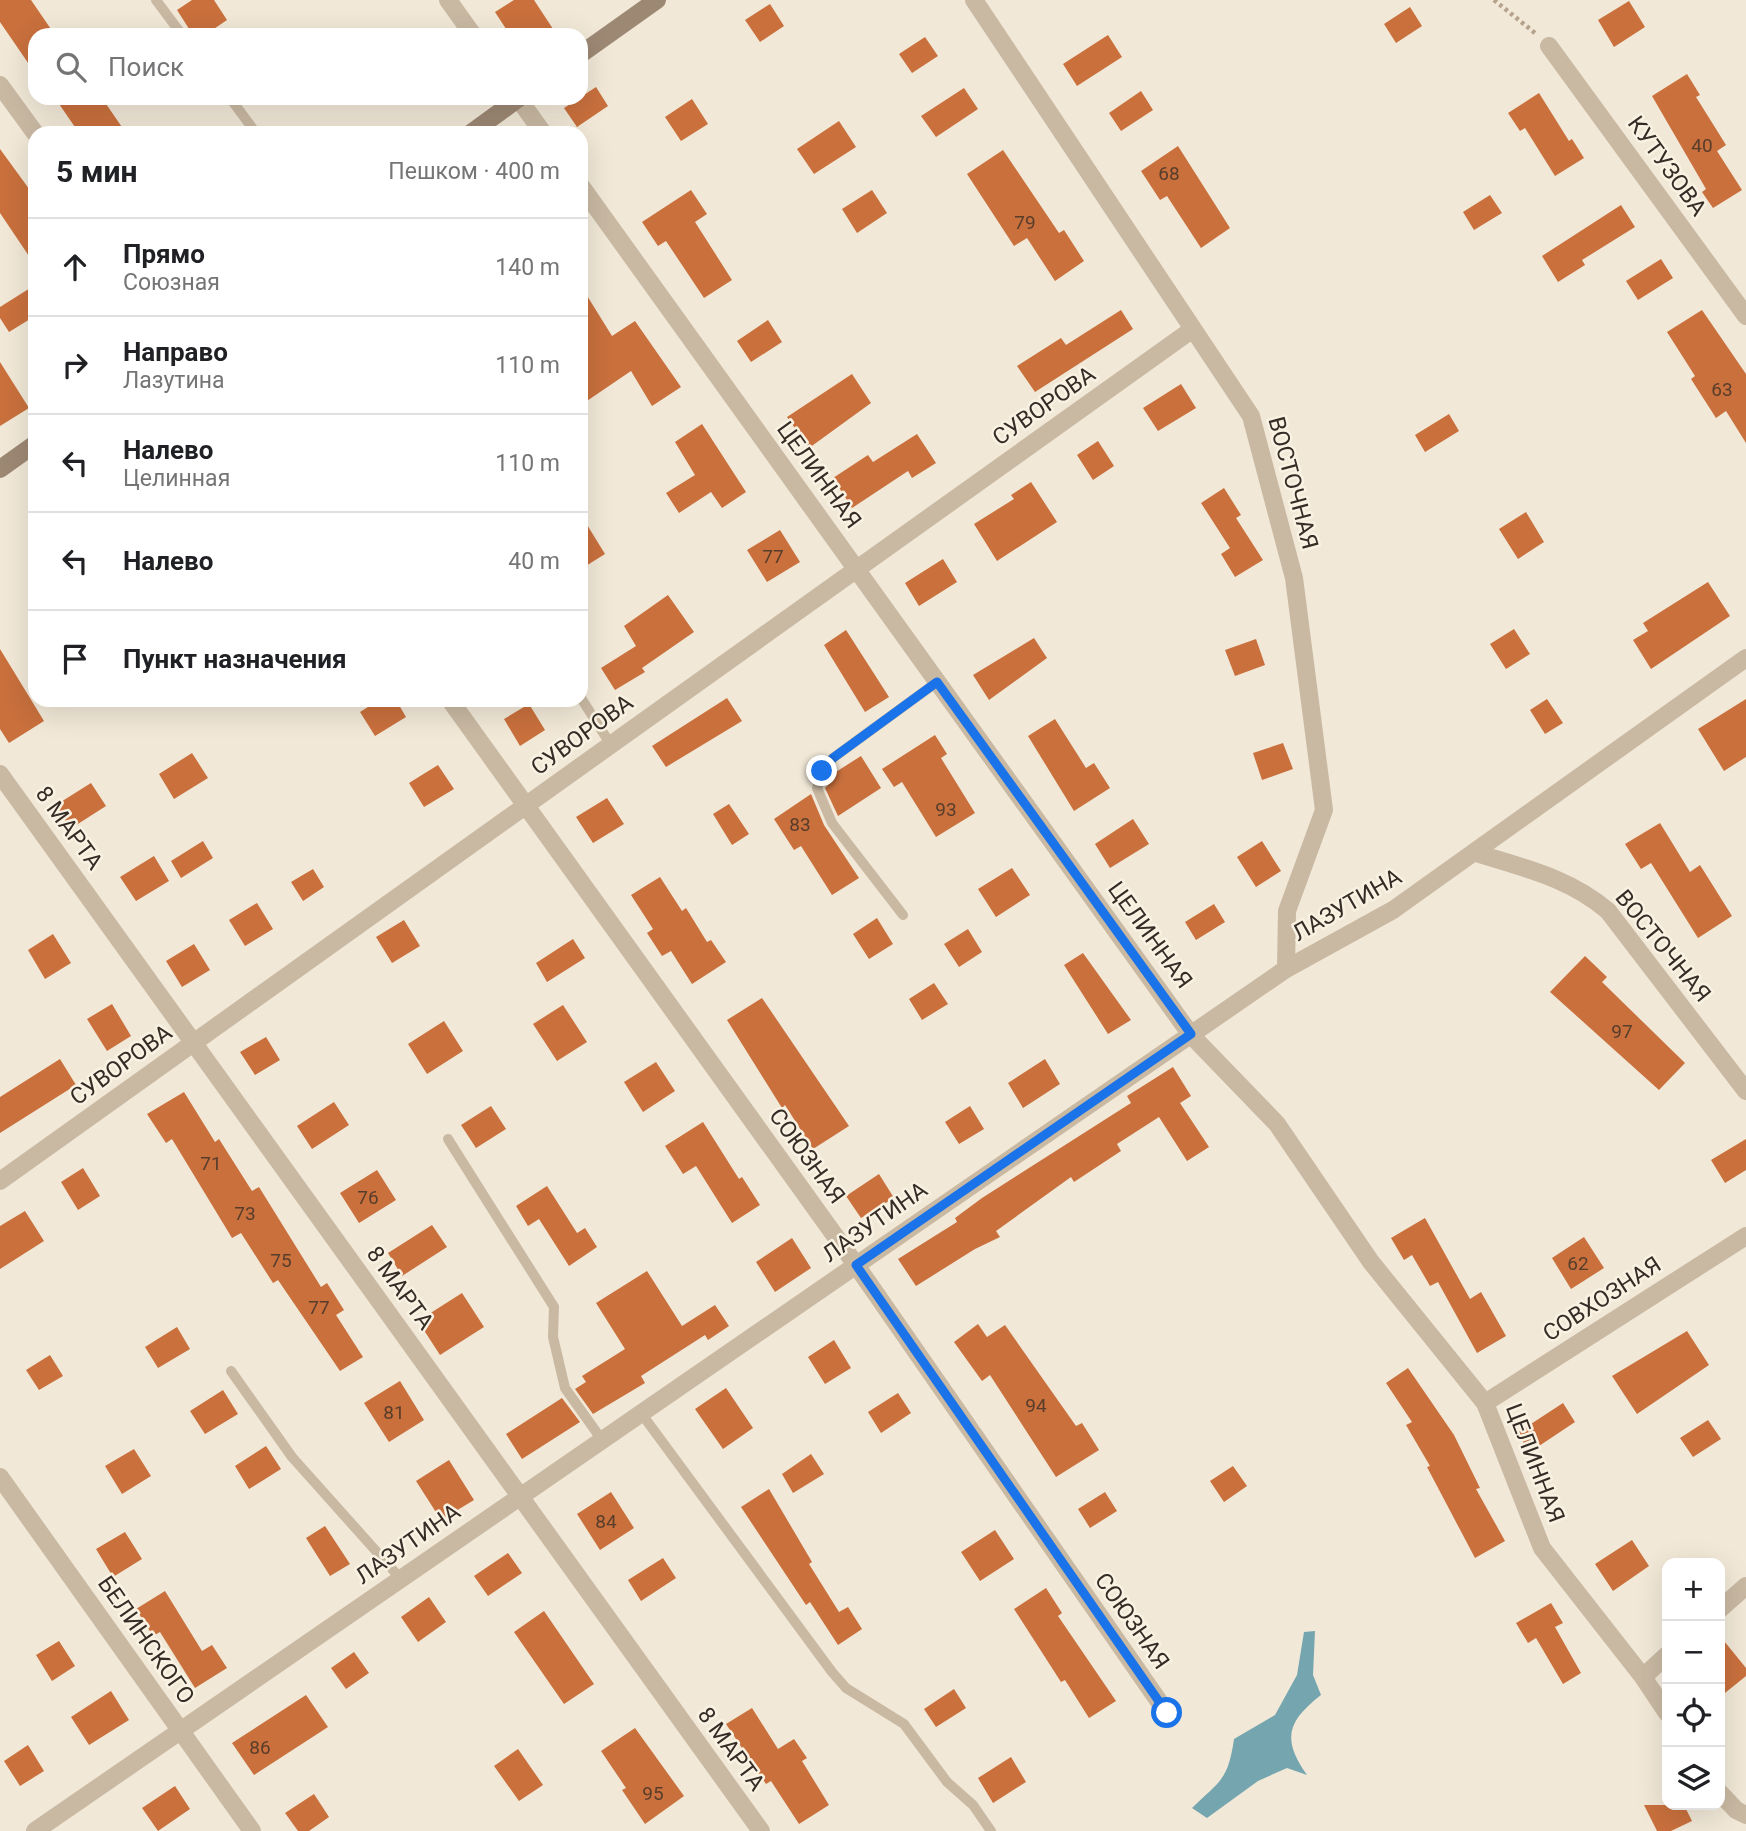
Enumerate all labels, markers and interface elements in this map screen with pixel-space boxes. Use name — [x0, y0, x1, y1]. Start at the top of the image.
search box — [28, 28, 588, 105]
icon: search — [52, 48, 90, 86]
text: Поиск — [108, 52, 184, 82]
street label: КУТУЗОВА — [1622, 111, 1712, 221]
house number: 40 — [1691, 134, 1713, 157]
text: 5 мин — [56, 154, 137, 189]
text: Пешком · 400 m — [388, 158, 560, 185]
house number: 68 — [1158, 162, 1180, 185]
house number: 79 — [1014, 211, 1036, 234]
text: Прямо — [123, 239, 205, 269]
icon: ahead — [56, 248, 94, 286]
text: 140 m — [495, 254, 560, 281]
text: Союзная — [123, 269, 220, 296]
text: Направо — [123, 337, 228, 367]
icon: right — [56, 346, 94, 384]
text: 110 m — [495, 352, 560, 379]
street label: СУВОРОВА — [987, 361, 1101, 451]
text: Лазутина — [123, 367, 224, 394]
house number: 63 — [1711, 378, 1733, 401]
street label: ВОСТОЧНАЯ — [1262, 414, 1324, 552]
street label: ЦЕЛИННАЯ — [771, 416, 867, 534]
text: Налево — [123, 435, 213, 465]
icon: left — [56, 444, 94, 482]
text: 110 m — [495, 450, 560, 477]
text: Целинная — [123, 465, 230, 492]
icon: left — [56, 542, 94, 580]
house number: 77 — [762, 545, 784, 568]
text: Налево — [123, 546, 213, 576]
text: 40 m — [508, 548, 560, 575]
icon: arrive — [56, 640, 94, 678]
text: Пункт назначения — [123, 644, 347, 674]
street label: СУВОРОВА — [526, 689, 638, 781]
route end — [806, 755, 837, 786]
street label: 8 МАРТА — [30, 781, 108, 875]
house number: 93 — [935, 798, 957, 821]
house number: 83 — [789, 813, 811, 836]
street label: ЛАЗУТИНА — [1288, 863, 1406, 947]
street label: ЦЕЛИННАЯ — [1102, 876, 1198, 994]
street label: ВОСТОЧНАЯ — [1610, 885, 1716, 1007]
street label: СУВОРОВА — [65, 1019, 177, 1111]
house number: 97 — [1611, 1020, 1633, 1043]
street label: СОЮЗНАЯ — [763, 1103, 851, 1209]
house number: 71 — [200, 1152, 222, 1175]
street label: ЛАЗУТИНА — [818, 1176, 932, 1268]
house number: 76 — [357, 1186, 379, 1209]
house number: 73 — [234, 1202, 256, 1225]
street label: 8 МАРТА — [361, 1241, 439, 1335]
house number: 75 — [270, 1249, 292, 1272]
street label: СОВХОЗНАЯ — [1538, 1251, 1666, 1347]
house number: 62 — [1567, 1252, 1589, 1275]
house number: 77 — [308, 1296, 330, 1319]
house number: 94 — [1025, 1394, 1047, 1417]
street label: ЦЕЛИННАЯ — [1500, 1400, 1570, 1526]
house number: 81 — [383, 1401, 405, 1424]
street label: ЛАЗУТИНА — [351, 1498, 465, 1590]
house number: 84 — [595, 1510, 617, 1533]
map controls — [1662, 1558, 1725, 1810]
button: + — [1662, 1558, 1725, 1621]
street label: СОЮЗНАЯ — [1089, 1568, 1175, 1674]
street label: БЕЛИНСКОГО — [92, 1571, 200, 1709]
button: − — [1662, 1621, 1725, 1684]
button: locate — [1662, 1684, 1725, 1747]
route start — [1151, 1697, 1182, 1728]
street label: 8 МАРТА — [692, 1702, 770, 1796]
house number: 86 — [249, 1736, 271, 1759]
button: layers — [1662, 1747, 1725, 1810]
house number: 95 — [642, 1782, 664, 1805]

